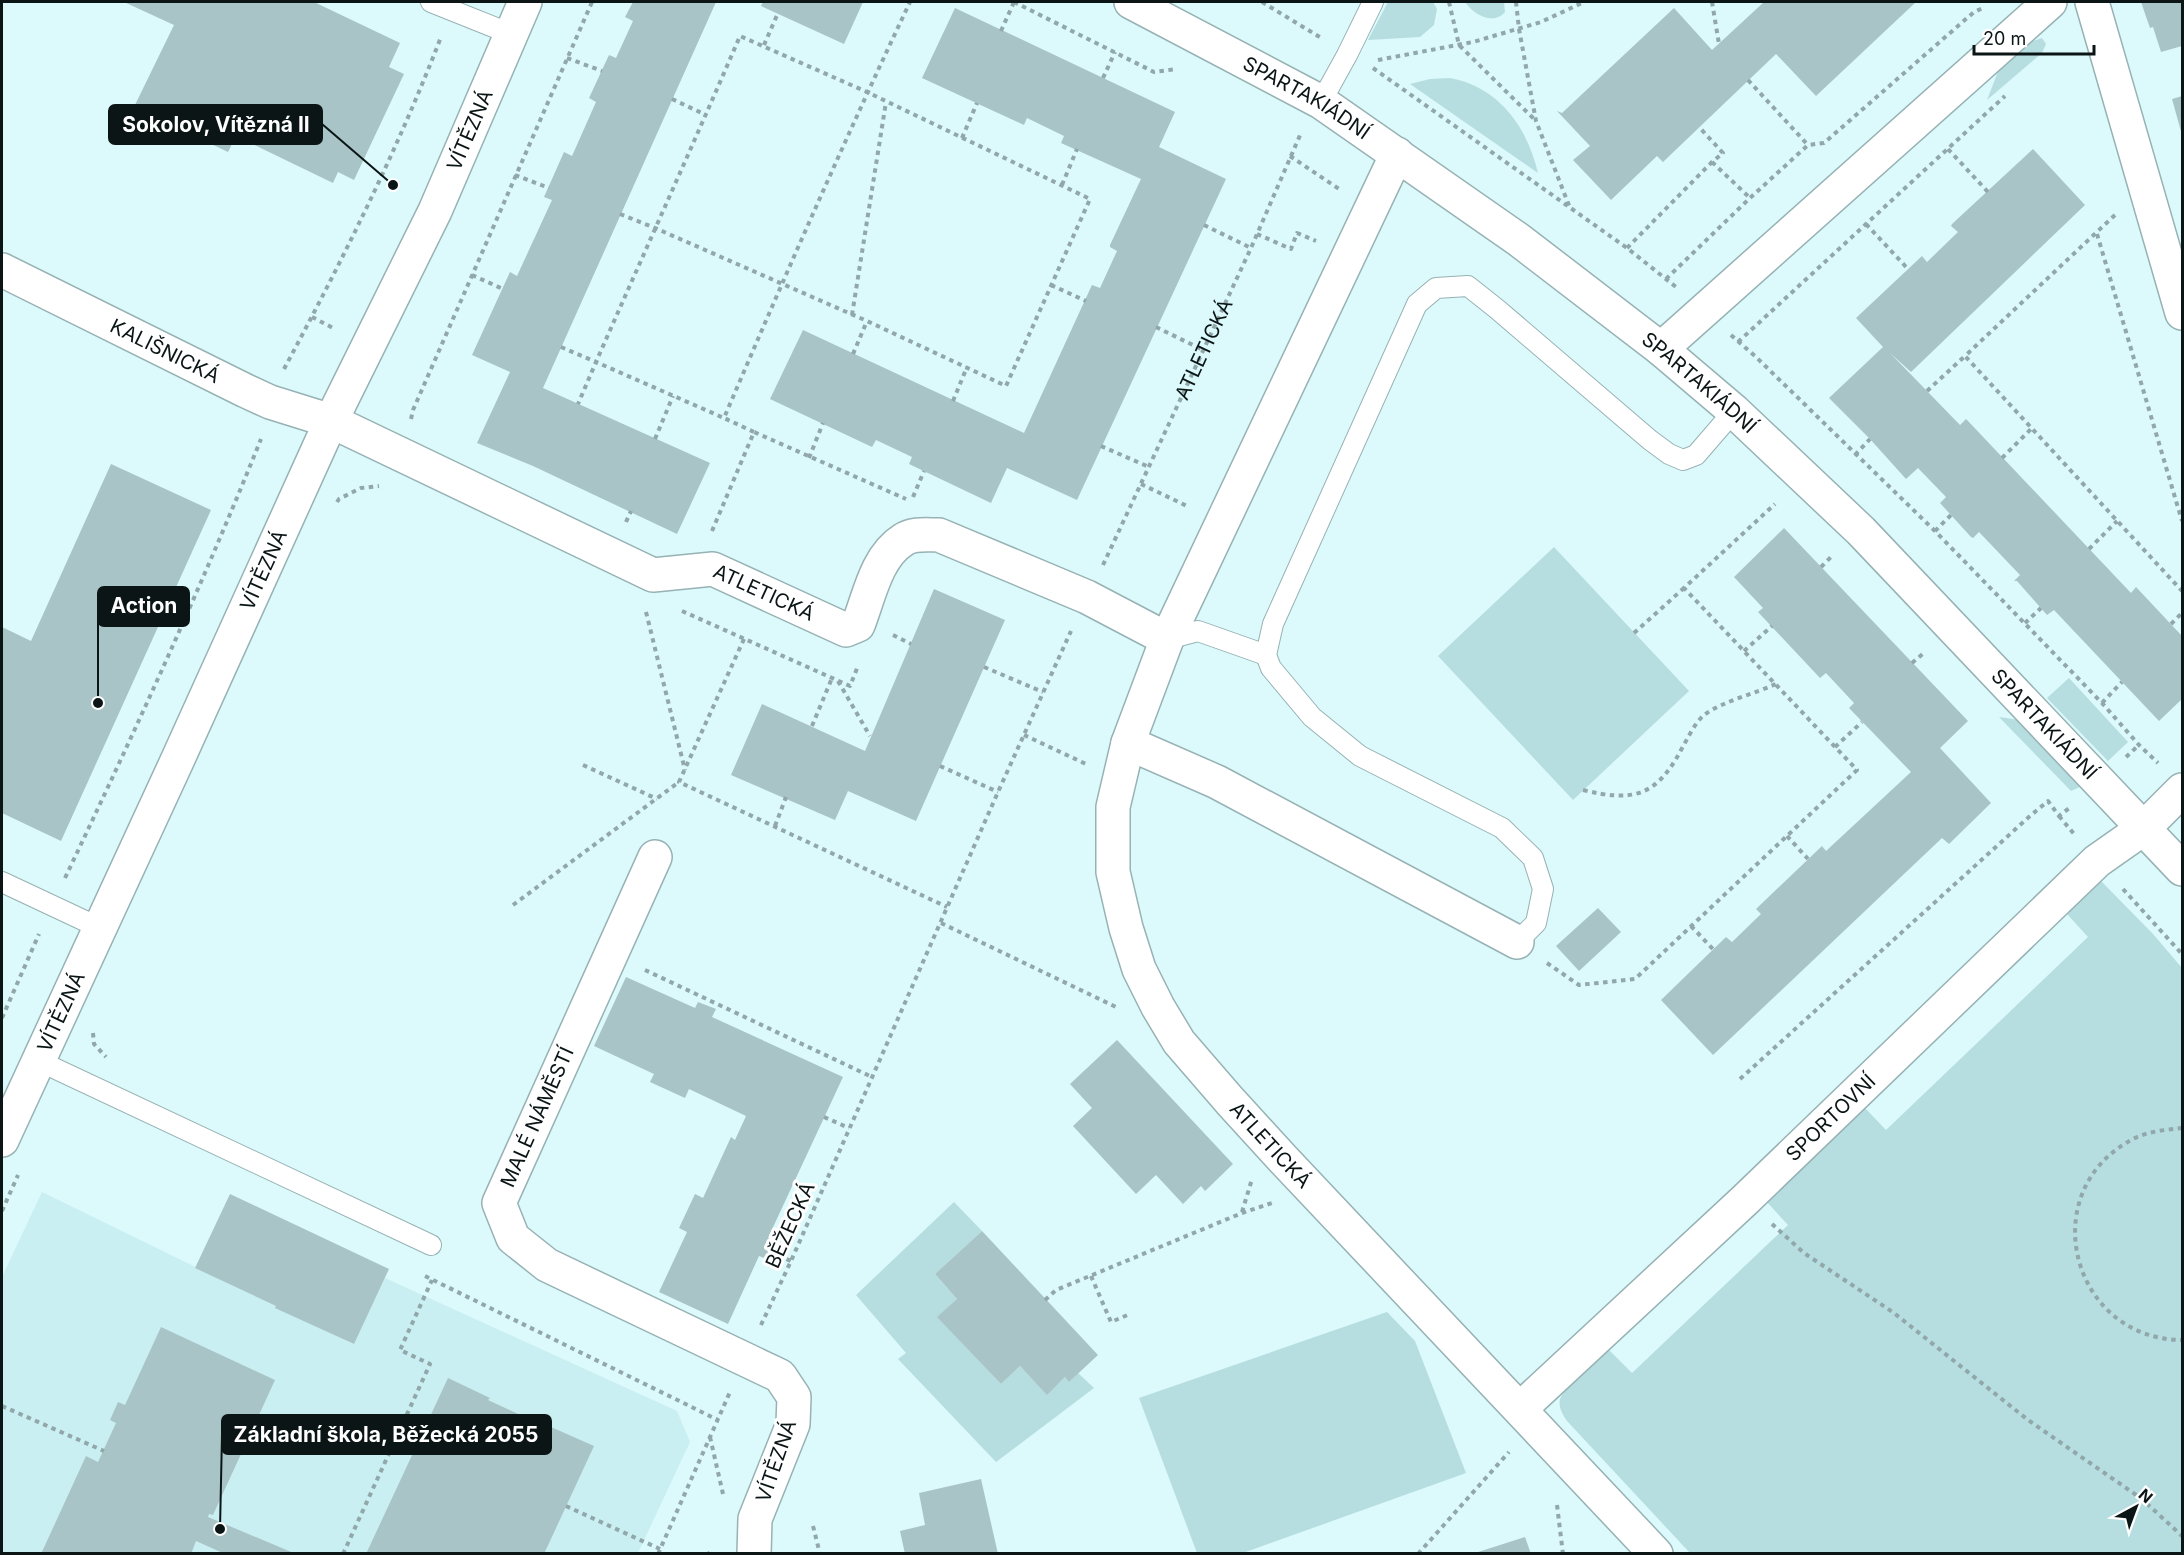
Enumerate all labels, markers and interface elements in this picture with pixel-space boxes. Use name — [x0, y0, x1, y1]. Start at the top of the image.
scale bar — [1974, 18, 2094, 56]
text: 20 m — [1983, 28, 2026, 49]
street label: SPARTAKIÁDNÍ — [1239, 51, 1376, 145]
street label: VÍTĚZNÁ — [442, 86, 498, 174]
callout: Sokolov, Vítězná II — [109, 105, 322, 144]
text: Sokolov, Vítězná II — [122, 112, 310, 137]
street label: ATLETICKÁ — [1170, 295, 1238, 404]
street label: KALIŠNICKÁ — [106, 314, 224, 388]
street label: SPARTAKIÁDNÍ — [1637, 327, 1763, 439]
street label: VÍTĚZNÁ — [235, 526, 292, 614]
street label: ATLETICKÁ — [710, 559, 819, 626]
callout: Action — [98, 587, 189, 626]
text: Action — [111, 593, 177, 618]
street label: SPARTAKIÁDNÍ — [1986, 664, 2104, 785]
street label: VÍTĚZNÁ — [32, 968, 90, 1056]
street label: MALÉ NÁMĚSTÍ — [494, 1042, 579, 1191]
street label: SPORTOVNÍ — [1781, 1068, 1881, 1166]
street label: ATLETICKÁ — [1225, 1097, 1317, 1193]
street label: BĚŽECKÁ — [760, 1178, 820, 1272]
callout: Základní škola, Běžecká 2055 — [222, 1415, 551, 1454]
street label: VÍTĚZNÁ — [750, 1416, 801, 1505]
text: Základní škola, Běžecká 2055 — [234, 1422, 538, 1447]
north arrow — [2106, 1477, 2166, 1537]
text: N — [2135, 1484, 2157, 1507]

